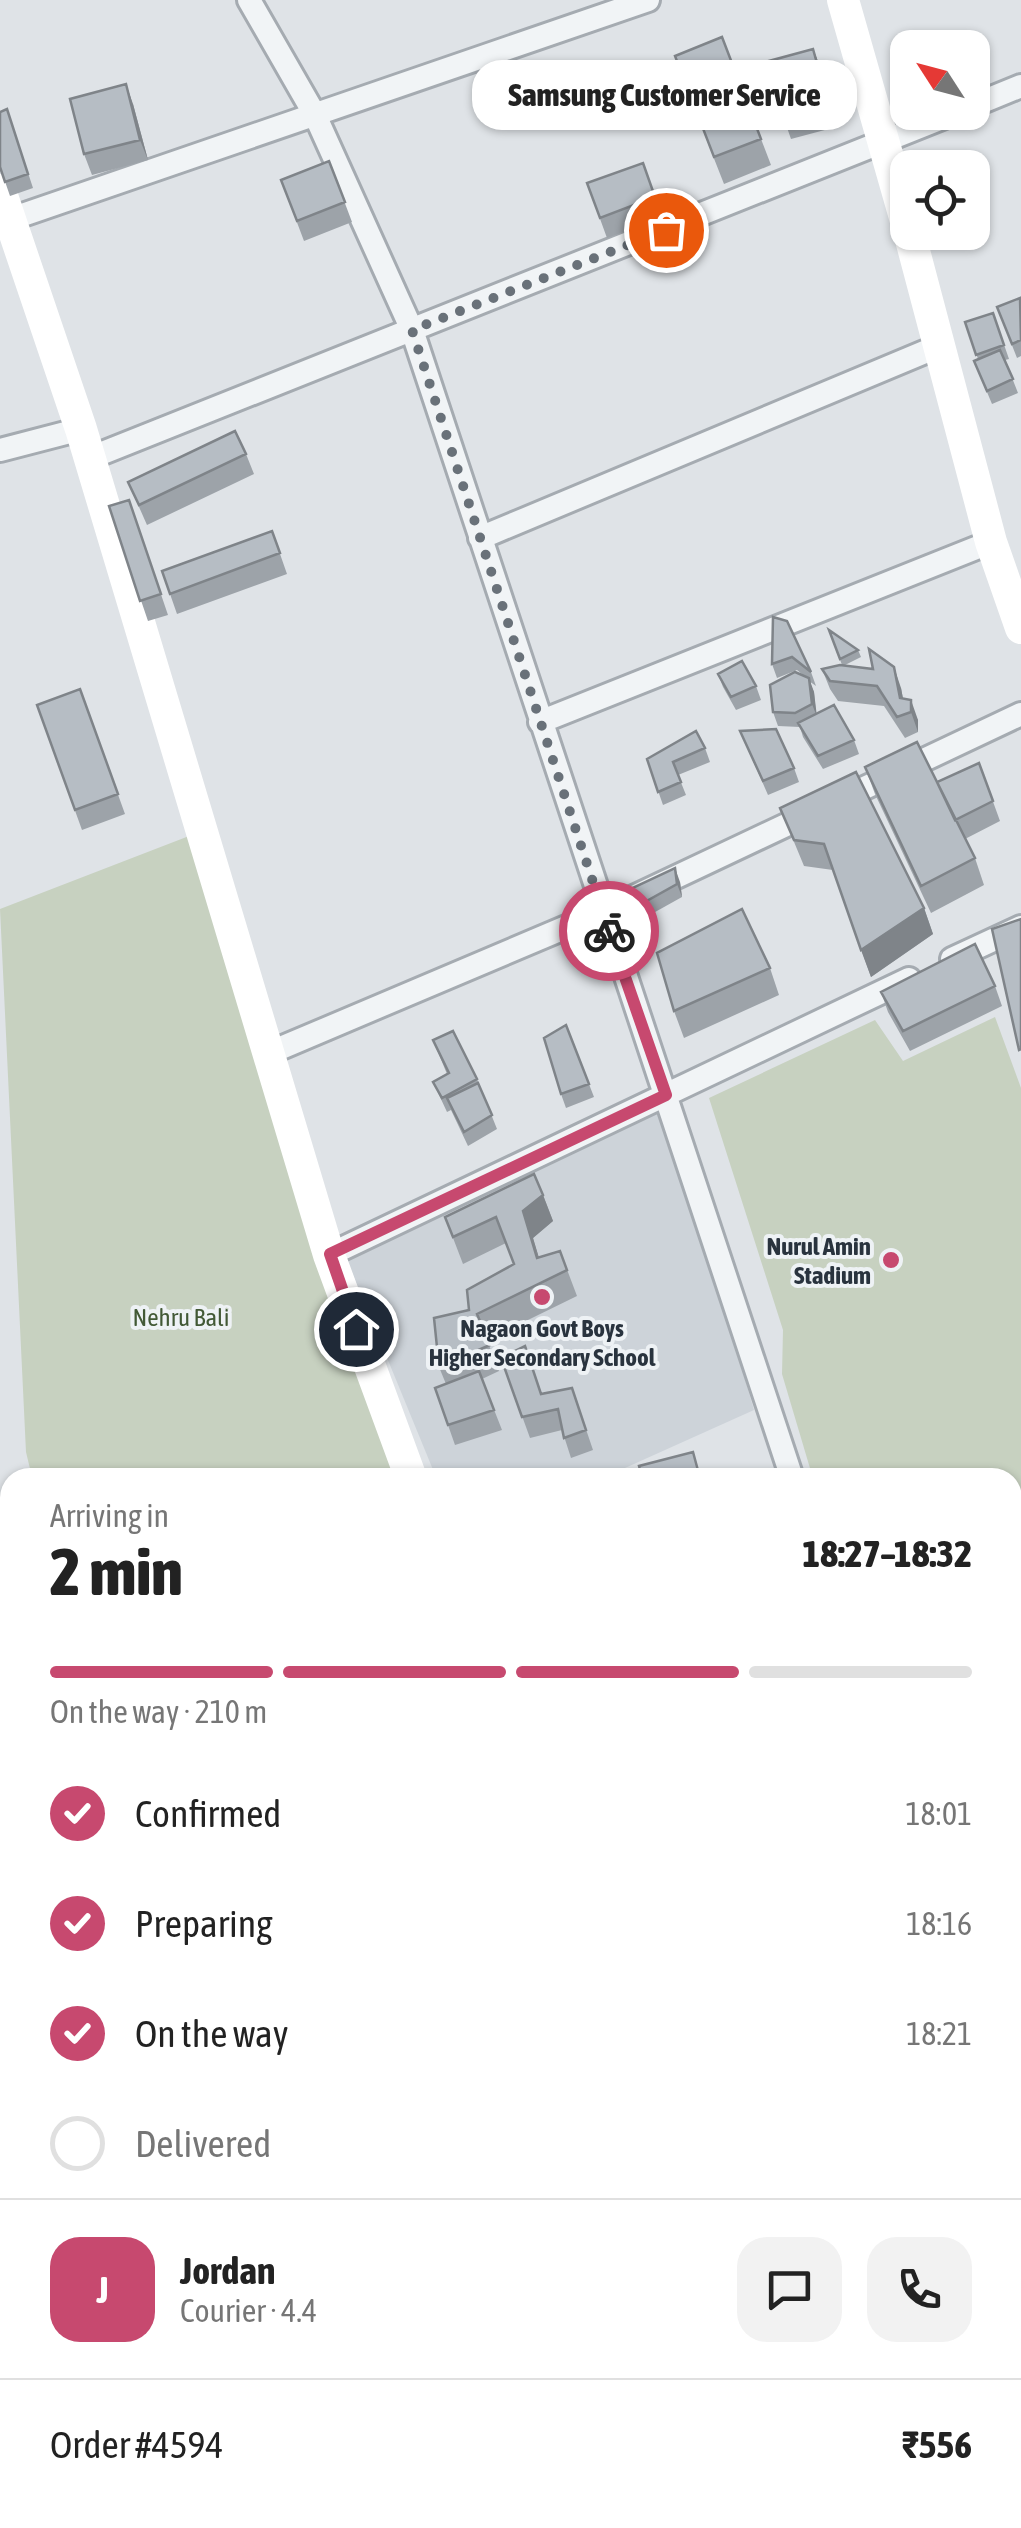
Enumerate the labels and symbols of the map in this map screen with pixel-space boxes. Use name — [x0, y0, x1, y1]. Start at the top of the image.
north arrow — [890, 30, 990, 130]
callout: Samsung Customer Service — [473, 60, 858, 130]
pin — [624, 188, 709, 273]
courier — [559, 881, 659, 981]
place label: Nurul Amin Stadium — [767, 1232, 871, 1289]
marker: Nurul Amin Stadium — [880, 1249, 902, 1271]
marker: Nagaon Govt Boys Higher Secondary School — [531, 1286, 553, 1308]
pin — [314, 1287, 399, 1372]
park label: Nehru Bali — [133, 1303, 229, 1331]
place label: Nagaon Govt Boys Higher Secondary School — [429, 1314, 656, 1371]

